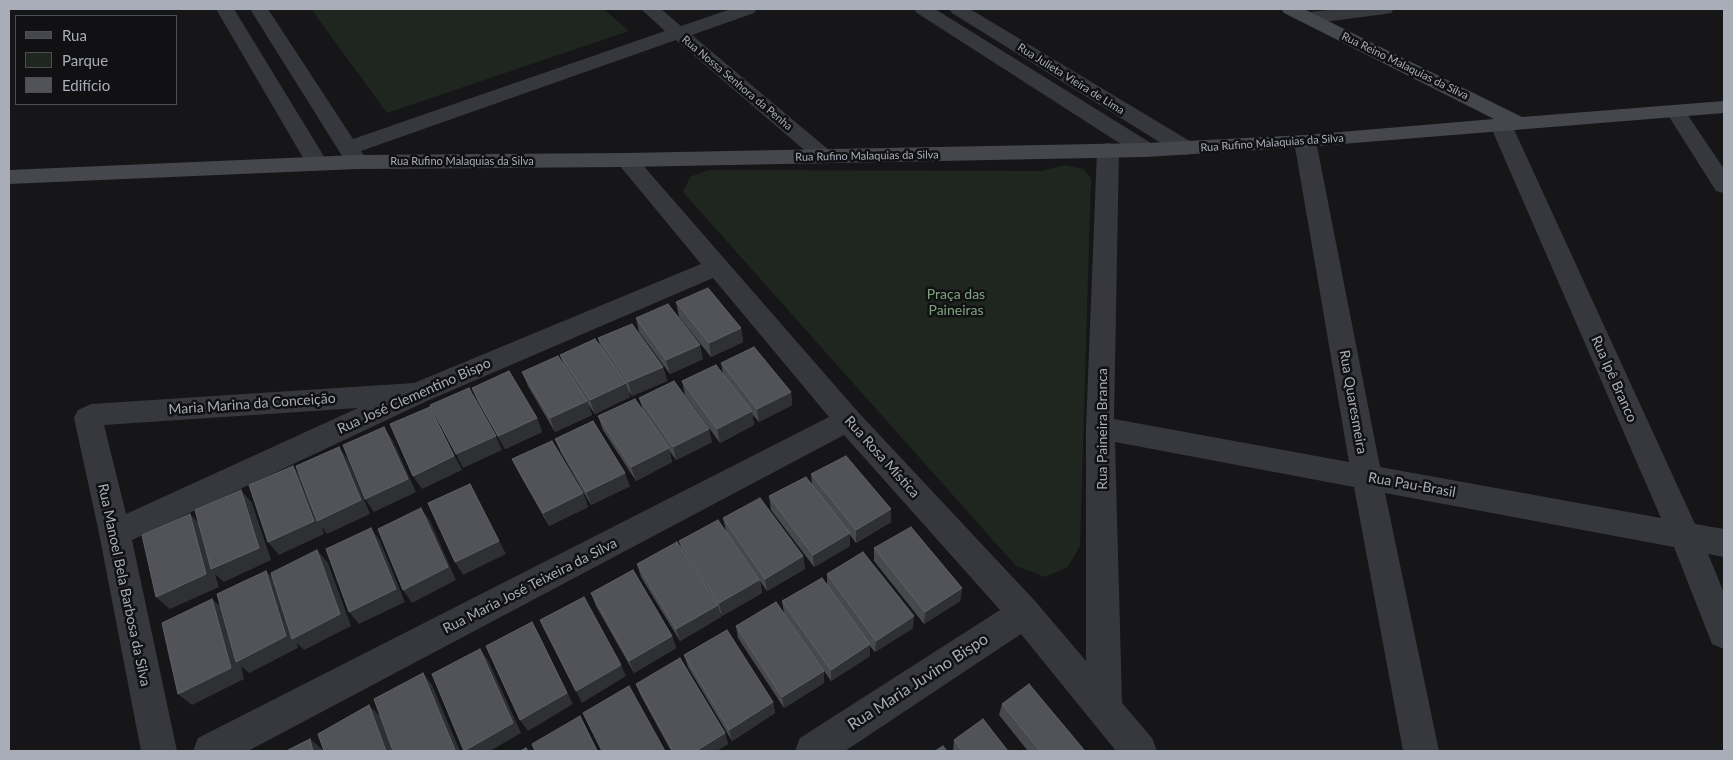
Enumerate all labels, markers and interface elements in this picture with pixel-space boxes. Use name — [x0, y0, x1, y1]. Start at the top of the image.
legend — [15, 15, 178, 105]
text: Rua — [62, 26, 87, 44]
street label: Rua Reino Malaquias da Silva — [1339, 30, 1471, 102]
street label: Rua Nossa Senhora da Penha — [679, 33, 795, 133]
street label: Rua Julieta Vieira de Lima — [1015, 41, 1127, 117]
text: Parque — [62, 51, 108, 69]
text: Edifício — [62, 76, 110, 94]
street label: Rua Rufino Malaquias da Silva — [1200, 131, 1344, 155]
street label: Rua Rufino Malaquias da Silva — [795, 148, 939, 164]
street label: Rua Rufino Malaquias da Silva — [390, 154, 534, 168]
park label: Praça das Paineiras — [927, 286, 985, 318]
street label: Rua Ipê Branco — [1587, 333, 1641, 425]
street label: Rua Quaresmeira — [1336, 349, 1370, 455]
street label: Rua José Clementino Bispo — [335, 355, 493, 437]
street label: Rua Paineira Branca — [1094, 368, 1110, 490]
street label: Maria Marina da Conceiçãо — [168, 390, 336, 418]
street label: Rua Rosa Mística — [841, 413, 923, 501]
street label: Rua Pau-Brasil — [1367, 469, 1457, 501]
street label: Rua Manoel Bela Barbosa da Silva — [94, 482, 154, 688]
street label: Rua Maria José Teixeira da Silva — [440, 535, 620, 637]
street label: Rua Maria Juvino Bispo — [844, 629, 992, 735]

